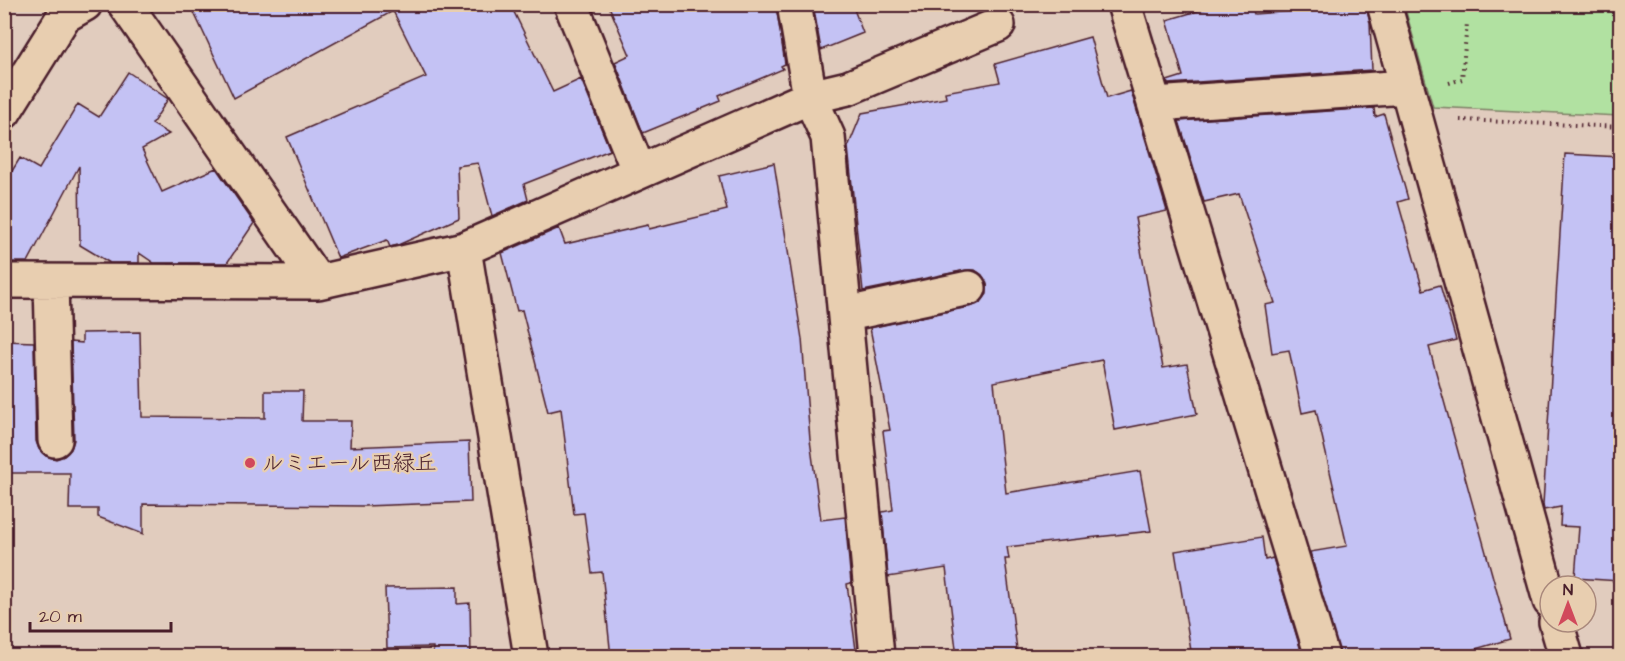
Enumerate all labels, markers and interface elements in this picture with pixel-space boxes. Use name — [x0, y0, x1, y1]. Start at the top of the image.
place label: ルミエール西緑丘 — [262, 448, 437, 479]
marker: ルミエール西緑丘 — [243, 456, 257, 470]
north arrow — [1538, 574, 1598, 634]
text: N — [1563, 579, 1573, 601]
scale bar — [30, 595, 171, 633]
text: 20 m — [39, 604, 82, 629]

